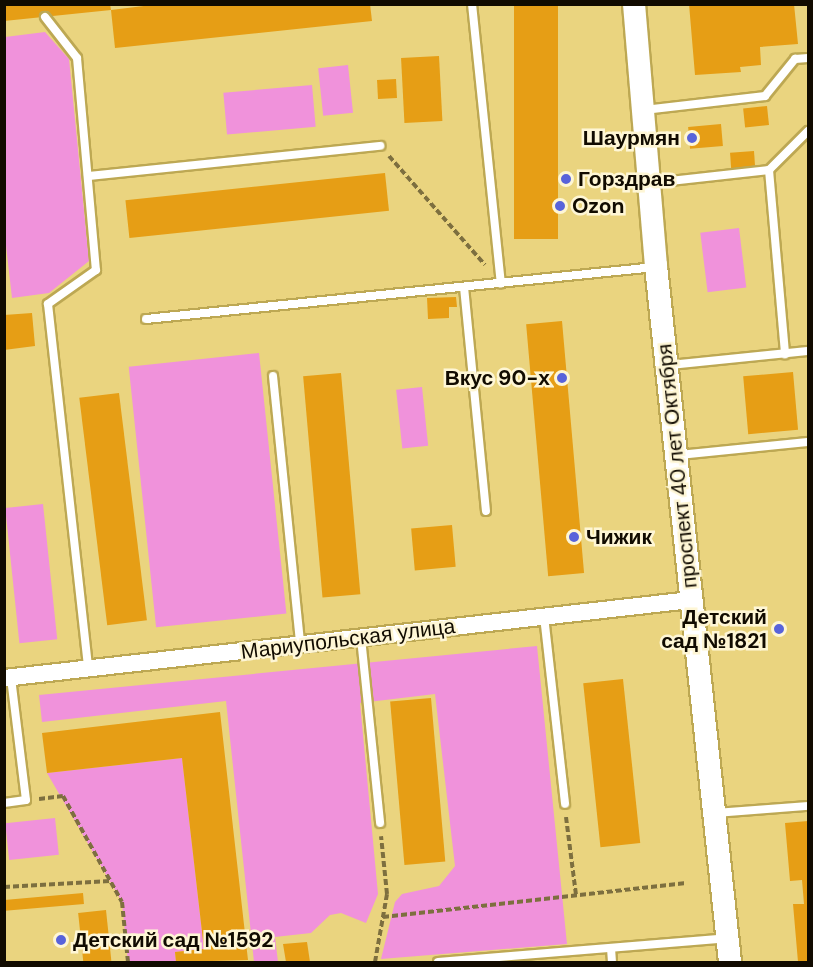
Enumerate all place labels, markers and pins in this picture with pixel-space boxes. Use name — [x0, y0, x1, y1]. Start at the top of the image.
place label: Шаурмян — [583, 125, 680, 151]
marker: Шаурмян — [685, 131, 699, 145]
place label: Горздрав — [578, 166, 675, 192]
marker: Горздрав — [559, 172, 573, 186]
place label: Ozon — [572, 193, 625, 219]
marker: Ozon — [553, 199, 567, 213]
place label: Вкус 90-х — [445, 365, 550, 391]
marker: Вкус 90-х — [555, 371, 569, 385]
place label: Чижик — [586, 524, 652, 550]
marker: Чижик — [567, 530, 581, 544]
place label: Детский сад №1821 — [661, 604, 767, 654]
marker: Детский сад №1821 — [772, 622, 786, 636]
place label: Детский сад №1592 — [73, 927, 273, 953]
marker: Детский сад №1592 — [54, 933, 68, 947]

